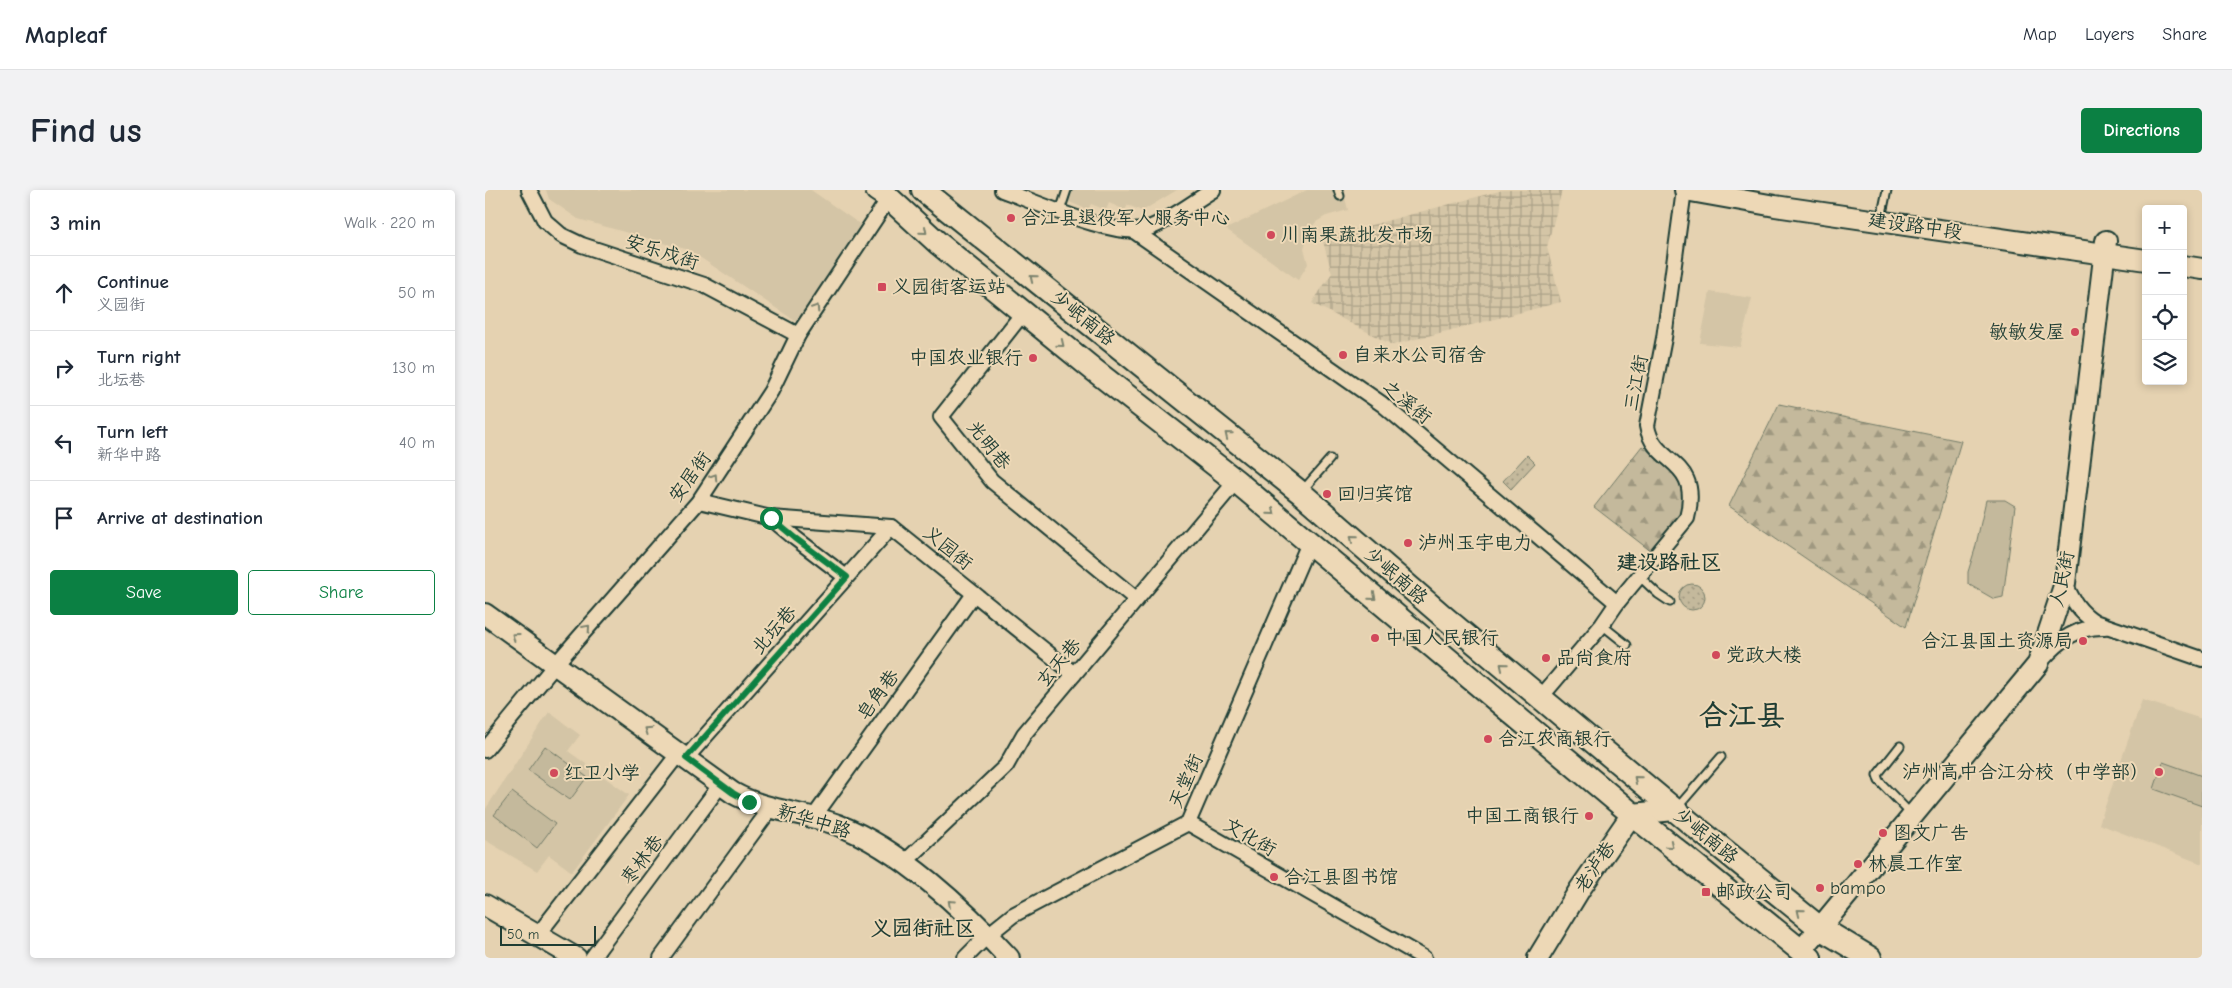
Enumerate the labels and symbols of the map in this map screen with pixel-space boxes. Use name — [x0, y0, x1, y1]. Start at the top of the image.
place label: 合江县退役军人服务中心 — [1021, 207, 1230, 229]
street label: 建设路中段 — [1866, 208, 1964, 244]
marker: 合江县退役军人服务中心 — [1005, 212, 1017, 224]
place label: 川南果蔬批发市场 — [1281, 224, 1433, 246]
one-way arrow — [919, 225, 928, 234]
marker: 川南果蔬批发市场 — [1265, 229, 1277, 241]
street label: 安乐戍街 — [622, 230, 702, 274]
one-way arrow — [1030, 275, 1039, 283]
place label: 义园街客运站 — [892, 276, 1006, 298]
marker: 义园街客运站 — [876, 281, 888, 293]
street label: 少岷南路 — [1047, 286, 1119, 350]
one-way arrow — [810, 305, 819, 314]
place label: 敏敏发屋 — [1989, 321, 2065, 343]
marker: 敏敏发屋 — [2069, 326, 2081, 338]
one-way arrow — [1056, 338, 1065, 347]
place label: 自来水公司宿舍 — [1353, 344, 1486, 366]
place label: 中国农业银行 — [909, 347, 1023, 369]
marker: 自来水公司宿舍 — [1337, 349, 1349, 361]
marker: 中国农业银行 — [1027, 352, 1039, 364]
street label: 三江街 — [1620, 353, 1652, 413]
street label: 之溪街 — [1378, 376, 1436, 428]
street label: 光明巷 — [963, 416, 1015, 474]
one-way arrow — [1224, 431, 1233, 440]
street label: 安居街 — [664, 447, 716, 507]
one-way arrow — [708, 474, 717, 483]
place label: 回归宾馆 — [1337, 483, 1413, 505]
marker: 回归宾馆 — [1321, 488, 1333, 500]
one-way arrow — [1267, 506, 1276, 515]
route start — [760, 507, 783, 530]
street label: 义园街 — [919, 522, 977, 574]
place label: 泸州玉宇电力 — [1418, 532, 1532, 554]
one-way arrow — [1349, 535, 1358, 544]
marker: 泸州玉宇电力 — [1402, 537, 1414, 549]
street label: 少岷南路 — [1360, 543, 1432, 609]
street label: 人民街 — [2045, 549, 2079, 609]
district label: 建设路社区 — [1617, 550, 1722, 574]
one-way arrow — [1367, 591, 1376, 599]
street label: 北坛巷 — [747, 601, 801, 659]
one-way arrow — [581, 625, 590, 634]
place label: 中国人民银行 — [1385, 627, 1499, 649]
place label: 合江县国土资源局 — [1921, 630, 2073, 652]
marker: 中国人民银行 — [1369, 632, 1381, 644]
one-way arrow — [511, 633, 521, 642]
street label: 玄天巷 — [1032, 634, 1086, 692]
marker: 合江县国土资源局 — [2077, 635, 2089, 647]
place label: 党政大楼 — [1726, 644, 1802, 666]
place label: 品尚食府 — [1556, 647, 1632, 669]
marker: 党政大楼 — [1710, 649, 1722, 661]
marker: 品尚食府 — [1540, 652, 1552, 664]
one-way arrow — [1500, 664, 1509, 672]
street label: 皂角巷 — [852, 665, 904, 725]
district label: 合江县 — [1698, 699, 1786, 732]
one-way arrow — [643, 727, 653, 736]
place label: 合江农商银行 — [1498, 728, 1612, 750]
marker: 合江农商银行 — [1482, 733, 1494, 745]
street label: 天堂街 — [1164, 750, 1208, 812]
place label: 泸州高中合江分校（中学部） — [1902, 761, 2149, 783]
place label: 红卫小学 — [564, 762, 640, 784]
marker: 泸州高中合江分校（中学部） — [2153, 766, 2165, 778]
marker: 红卫小学 — [548, 767, 560, 779]
one-way arrow — [1634, 777, 1643, 785]
route end — [738, 791, 761, 814]
street label: 新华中路 — [774, 799, 854, 843]
street label: 少岷南路 — [1670, 804, 1742, 868]
place label: 中国工商银行 — [1465, 805, 1579, 827]
marker: 中国工商银行 — [1583, 810, 1595, 822]
street label: 文化街 — [1220, 813, 1280, 861]
place label: 图文广告 — [1893, 822, 1969, 844]
marker: 图文广告 — [1877, 827, 1889, 839]
street label: 枣林巷 — [616, 831, 668, 889]
street label: 老泸巷 — [1570, 837, 1620, 897]
one-way arrow — [1664, 839, 1673, 847]
place label: 林晨工作室 — [1868, 853, 1963, 875]
marker: 林晨工作室 — [1852, 858, 1864, 870]
place label: 合江县图书馆 — [1284, 866, 1398, 888]
marker: 合江县图书馆 — [1268, 871, 1280, 883]
place label: bampo — [1830, 877, 1886, 899]
place label: 邮政公司 — [1716, 881, 1792, 903]
marker: bampo — [1814, 882, 1826, 894]
marker: 邮政公司 — [1700, 886, 1712, 898]
one-way arrow — [948, 900, 957, 909]
one-way arrow — [1797, 910, 1806, 918]
district label: 义园街社区 — [871, 916, 976, 940]
scale bar — [500, 923, 596, 946]

